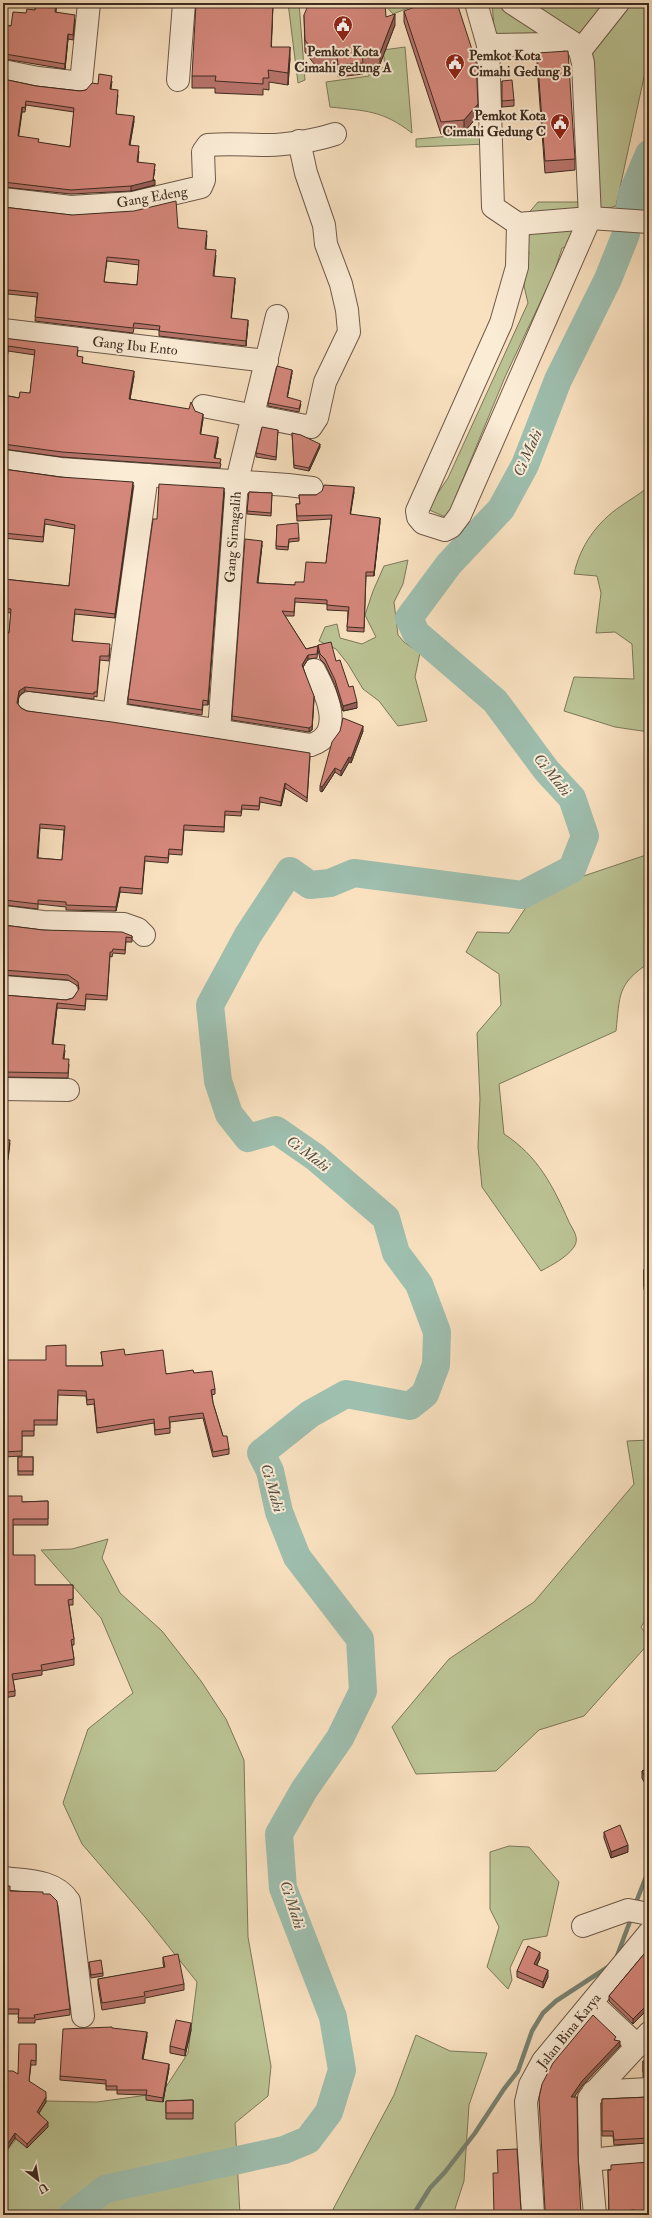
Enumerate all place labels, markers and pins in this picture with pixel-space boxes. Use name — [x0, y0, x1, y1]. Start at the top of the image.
public building icon: Pemkot Kota Cimahi gedung A — [332, 14, 354, 42]
place label: Pemkot Kota Cimahi gedung A — [294, 43, 392, 77]
place label: Pemkot Kota Cimahi Gedung B — [469, 47, 571, 81]
public building icon: Pemkot Kota Cimahi Gedung B — [444, 52, 466, 80]
place label: Pemkot Kota Cimahi Gedung C — [442, 107, 547, 141]
public building icon: Pemkot Kota Cimahi Gedung C — [549, 112, 571, 140]

